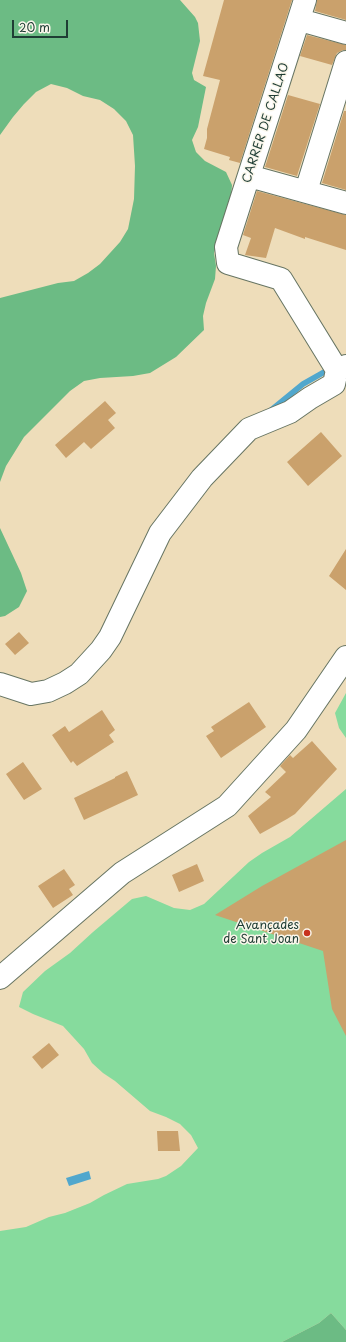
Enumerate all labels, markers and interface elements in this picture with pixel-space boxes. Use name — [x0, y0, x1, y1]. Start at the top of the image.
scale bar — [14, 12, 70, 38]
text: 20 m — [19, 18, 50, 36]
street label: CARRER DE CALLAO — [240, 61, 292, 185]
place label: Avançades de Sant Joan — [223, 919, 299, 947]
marker: Avançades de Sant Joan — [302, 928, 312, 938]

